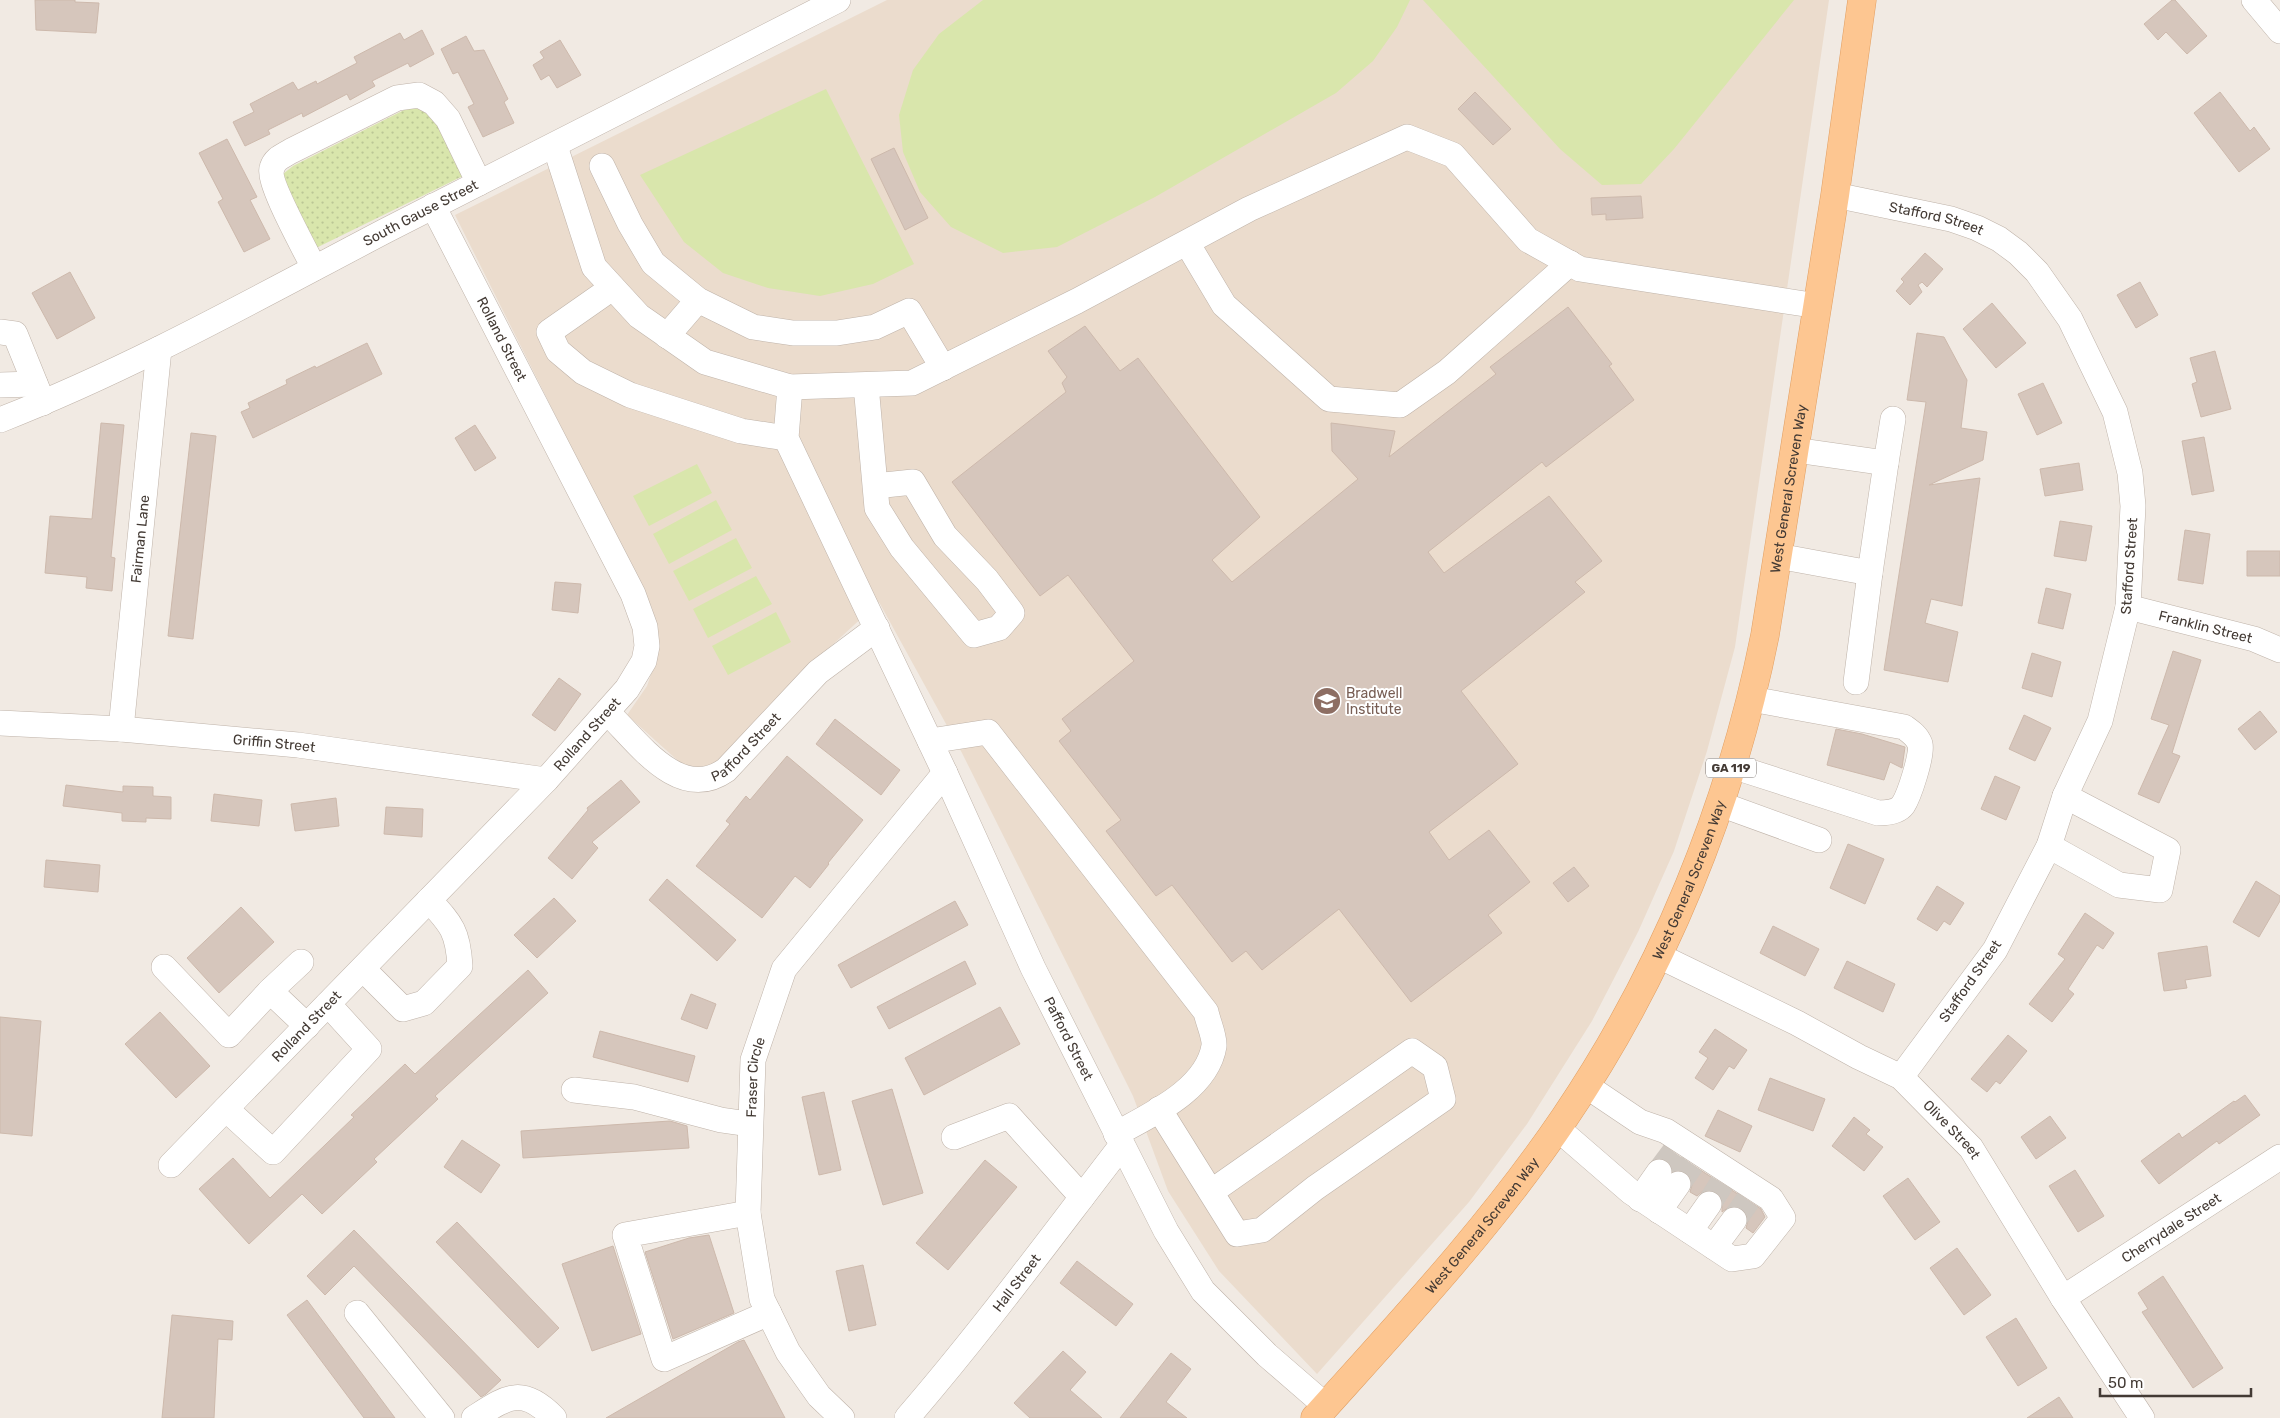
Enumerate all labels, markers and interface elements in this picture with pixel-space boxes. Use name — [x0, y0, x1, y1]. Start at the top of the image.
street label: South Gause Street — [360, 176, 482, 250]
street label: Stafford Street — [1888, 198, 1987, 239]
street label: Rolland Street — [473, 294, 530, 385]
street label: West General Screven Way — [1767, 403, 1811, 574]
street label: Fairman Lane — [128, 494, 153, 584]
street label: Stafford Street — [2118, 517, 2141, 615]
street label: Franklin Street — [2157, 607, 2254, 647]
place label: Bradwell Institute — [1346, 685, 1402, 718]
school or university icon: Bradwell Institute — [1312, 686, 1342, 716]
street label: Rolland Street — [550, 694, 625, 775]
street label: Pafford Street — [709, 709, 785, 786]
street label: Griffin Street — [232, 731, 317, 756]
road number: GA 119 — [1706, 758, 1756, 778]
street label: West General Screven Way — [1649, 798, 1729, 963]
street label: Stafford Street — [1936, 936, 2005, 1026]
street label: Rolland Street — [268, 987, 345, 1065]
street label: Pafford Street — [1040, 994, 1097, 1084]
street label: Fraser Circle — [743, 1035, 769, 1118]
street label: Olive Street — [1919, 1097, 1984, 1163]
street label: West General Screven Way — [1422, 1154, 1543, 1297]
street label: Cherrydale Street — [2119, 1189, 2225, 1267]
street label: Hall Street — [989, 1250, 1045, 1315]
scale bar — [2100, 1366, 2251, 1398]
text: 50 m — [2108, 1374, 2143, 1392]

